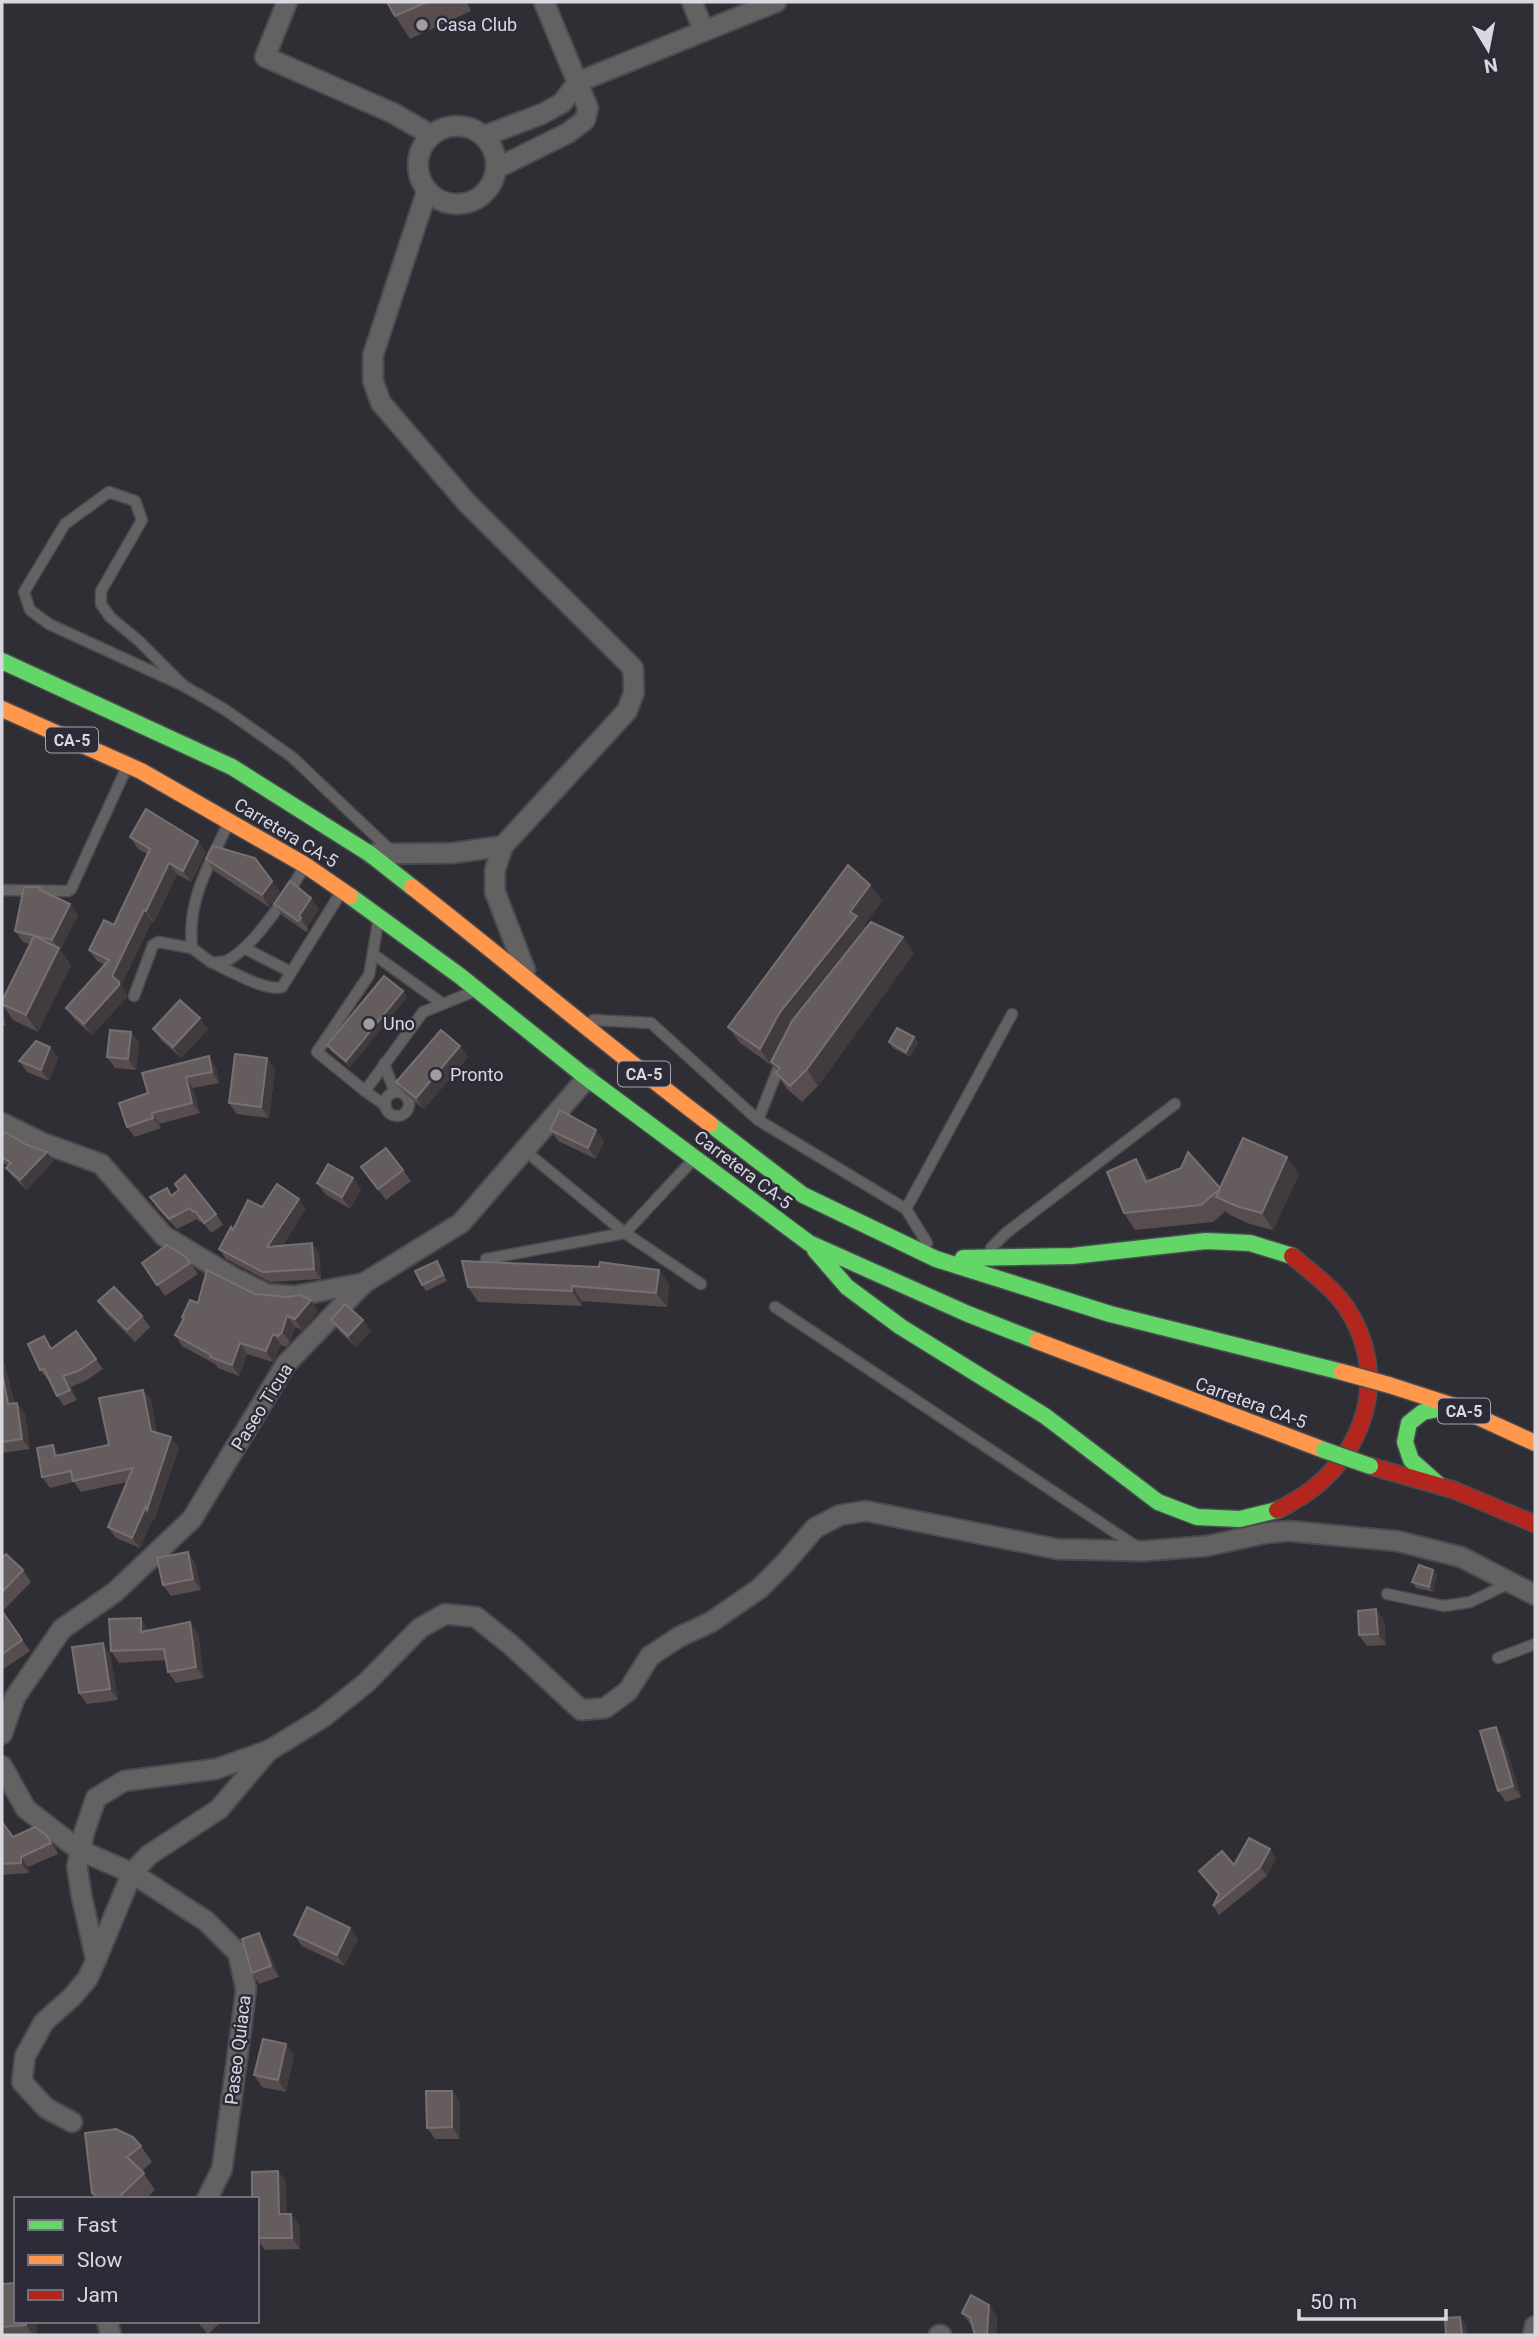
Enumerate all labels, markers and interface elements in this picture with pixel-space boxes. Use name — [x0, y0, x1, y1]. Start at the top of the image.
place label: Casa Club — [436, 14, 517, 35]
north arrow — [1453, 14, 1523, 84]
marker: Casa Club — [414, 17, 430, 33]
text: N — [1482, 53, 1499, 78]
road number: CA-5 — [46, 727, 98, 752]
street label: Carretera CA-5 — [231, 793, 342, 872]
place label: Uno — [383, 1013, 415, 1034]
marker: Uno — [361, 1016, 377, 1032]
road number: CA-5 — [618, 1062, 670, 1086]
place label: Pronto — [450, 1064, 503, 1085]
marker: Pronto — [428, 1067, 444, 1083]
street label: Carretera CA-5 — [690, 1126, 796, 1213]
street label: Paseo Ticua — [227, 1359, 297, 1454]
street label: Carretera CA-5 — [1193, 1373, 1310, 1432]
road number: CA-5 — [1438, 1399, 1490, 1424]
street label: Paseo Quiaca — [220, 1994, 255, 2106]
legend — [14, 2197, 259, 2323]
text: Fast — [77, 2213, 118, 2237]
text: Slow — [77, 2248, 123, 2272]
scale bar — [1299, 2278, 1446, 2322]
text: Jam — [77, 2283, 118, 2307]
text: 50 m — [1310, 2290, 1357, 2314]

